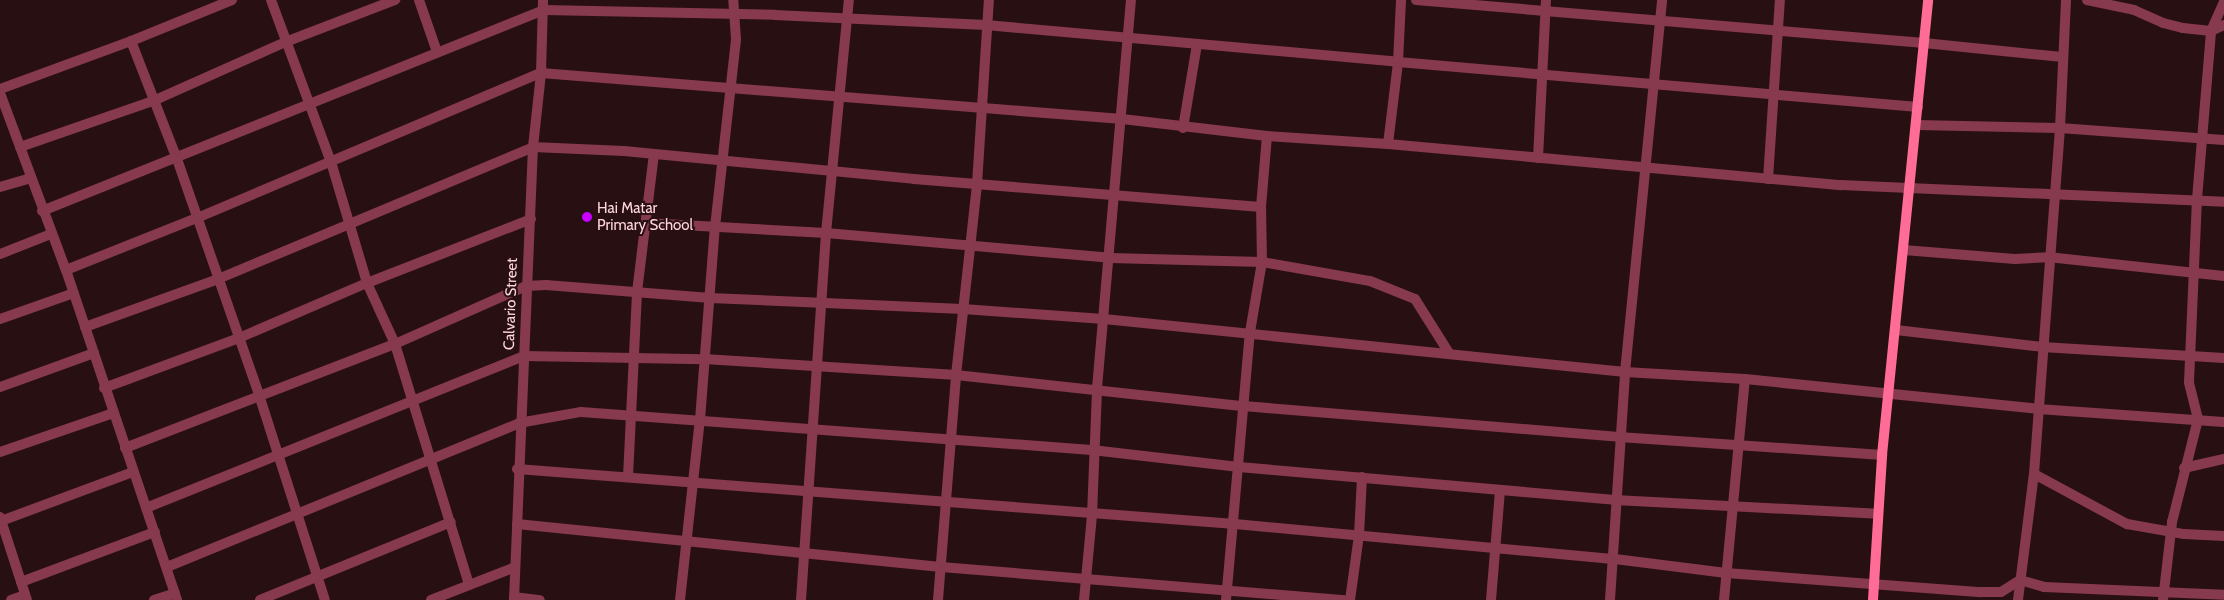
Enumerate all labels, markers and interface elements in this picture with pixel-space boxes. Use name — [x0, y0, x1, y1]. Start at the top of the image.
place label: Hai Matar Primary School — [597, 199, 693, 234]
marker: Hai Matar Primary School — [581, 211, 593, 223]
street label: Calvario Street — [500, 257, 522, 351]

